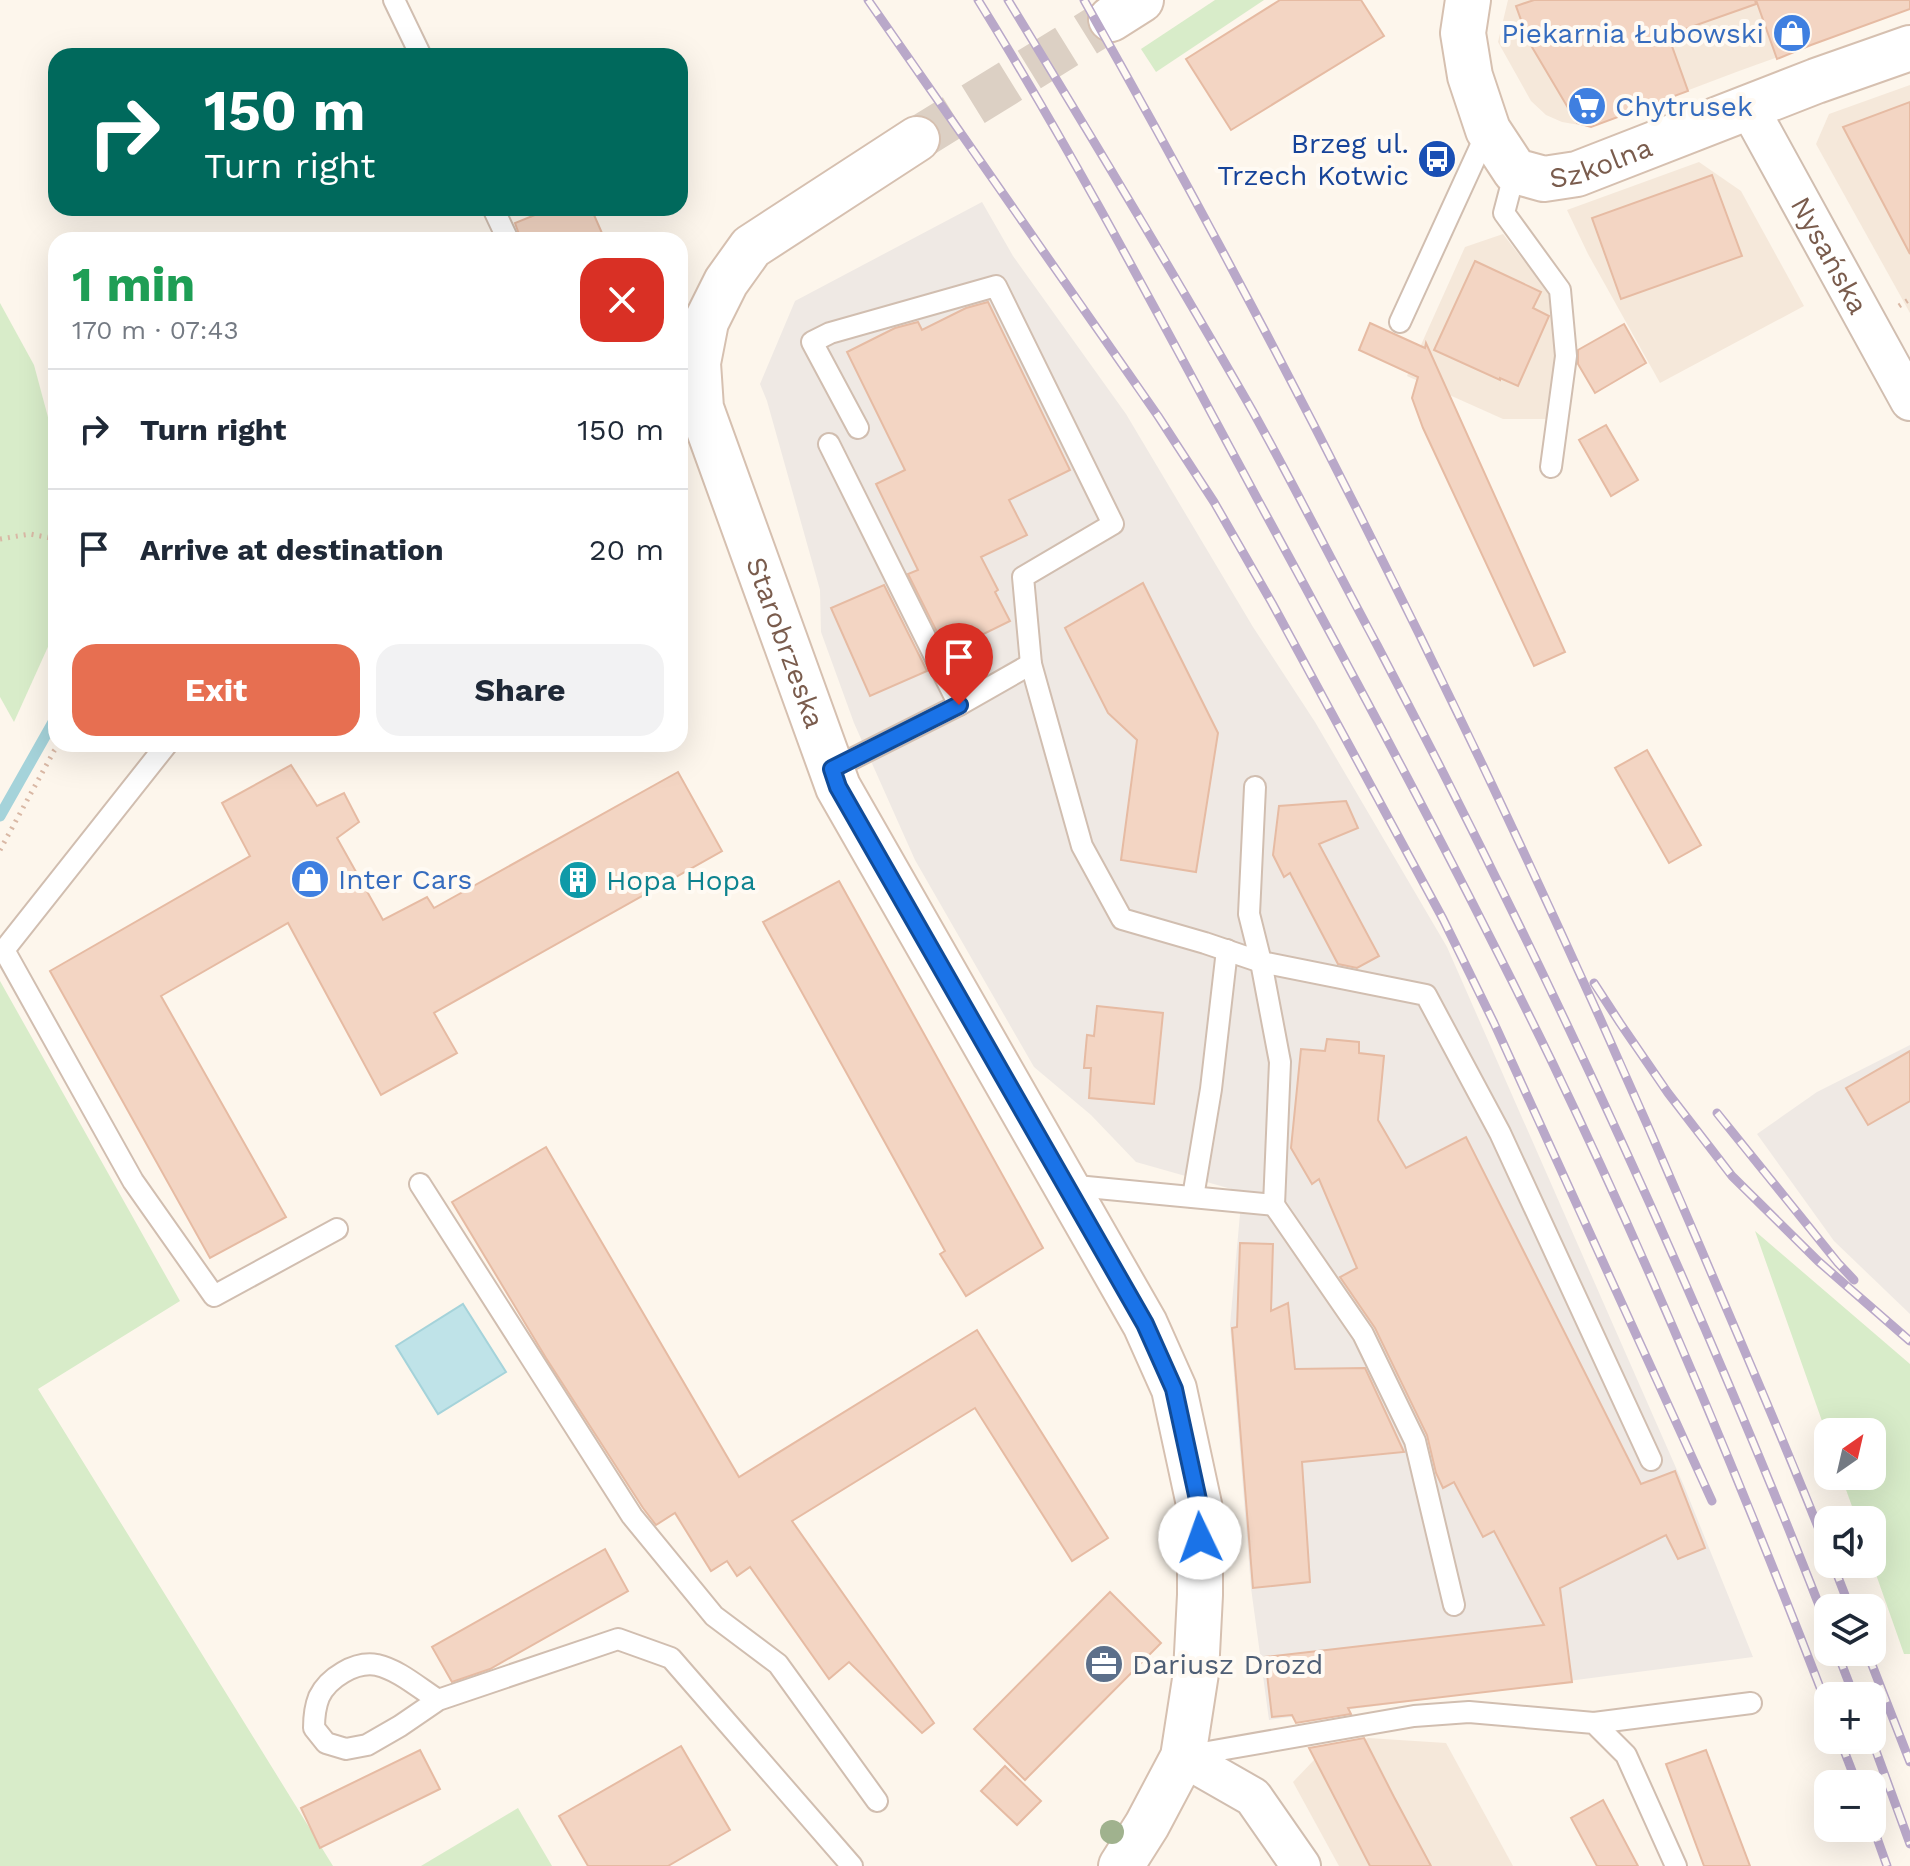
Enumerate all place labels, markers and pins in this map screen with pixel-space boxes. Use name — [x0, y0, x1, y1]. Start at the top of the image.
shop icon: Piekarnia Łubowski — [1771, 12, 1813, 54]
place label: Piekarnia Łubowski — [1501, 17, 1764, 50]
supermarket icon: Chytrusek — [1566, 85, 1608, 127]
place label: Chytrusek — [1615, 90, 1753, 123]
place label: Brzeg ul. Trzech Kotwic — [1217, 127, 1409, 192]
bus stop icon: Brzeg ul. Trzech Kotwic — [1416, 138, 1458, 180]
pin — [925, 623, 993, 705]
shop icon: Inter Cars — [289, 858, 331, 900]
building icon: Hopa Hopa — [557, 859, 599, 901]
place label: Inter Cars — [338, 863, 472, 896]
place label: Hopa Hopa — [606, 864, 756, 897]
office icon: Dariusz Drozd — [1083, 1643, 1125, 1685]
place label: Dariusz Drozd — [1132, 1648, 1323, 1681]

